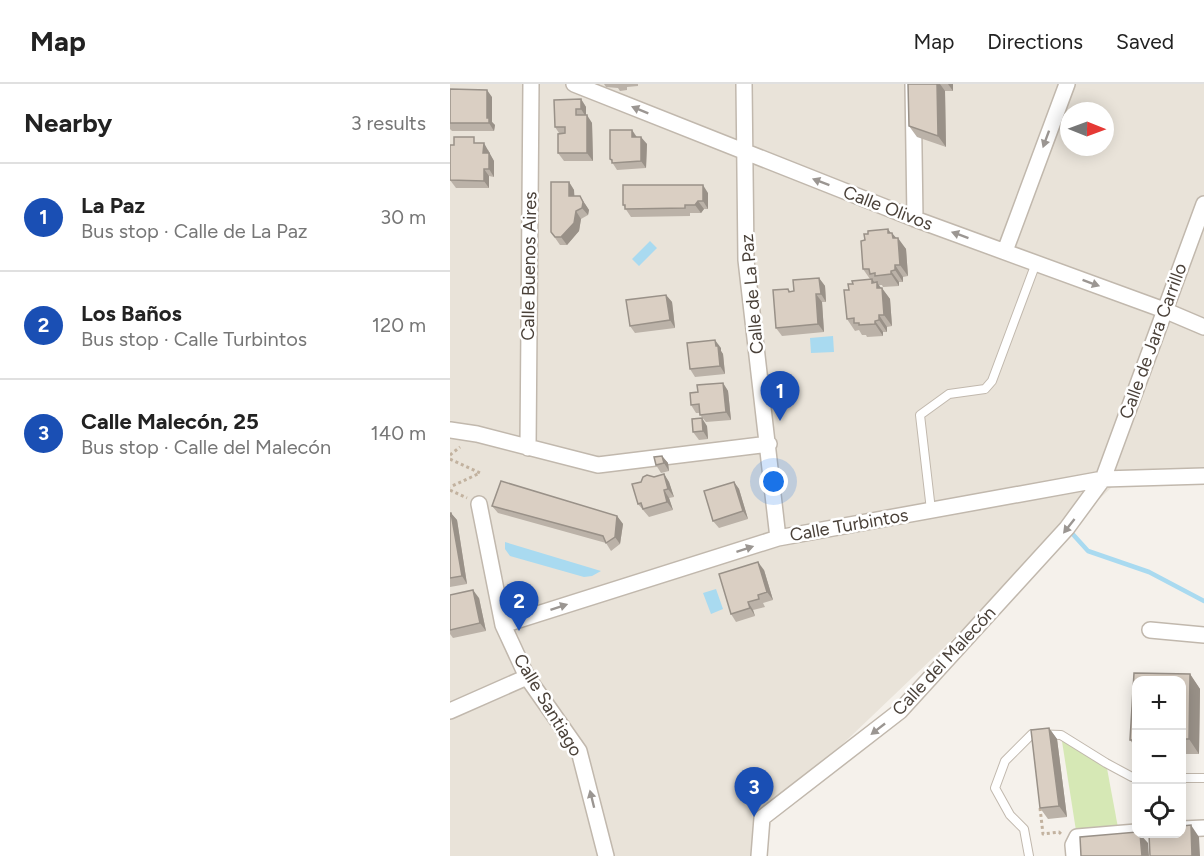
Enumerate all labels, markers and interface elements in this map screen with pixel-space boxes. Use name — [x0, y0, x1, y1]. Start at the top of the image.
text: Map — [30, 24, 86, 58]
text: Map — [913, 29, 954, 54]
text: Directions — [987, 29, 1083, 54]
text: Saved — [1116, 29, 1174, 54]
north arrow — [1060, 102, 1114, 156]
one-way arrow — [631, 105, 649, 114]
text: Nearby — [24, 107, 112, 139]
text: 3 results — [351, 111, 426, 135]
one-way arrow — [1041, 130, 1051, 148]
one-way arrow — [812, 177, 830, 186]
street label: Calle Olivos — [840, 181, 936, 235]
street label: Calle Buenos Aires — [517, 191, 541, 341]
text: La Paz — [81, 192, 145, 219]
text: 1 — [39, 205, 48, 229]
text: 30 m — [380, 205, 426, 229]
text: Bus stop · Calle de La Paz — [81, 219, 308, 243]
one-way arrow — [951, 230, 969, 240]
street label: Calle de La Paz — [736, 233, 768, 355]
street label: Calle de Jara Carrillo — [1115, 260, 1191, 422]
one-way arrow — [1082, 279, 1100, 289]
text: Los Baños — [81, 300, 182, 327]
text: 2 — [38, 313, 49, 337]
text: 120 m — [372, 313, 426, 337]
text: Bus stop · Calle Turbintos — [81, 327, 307, 351]
pin: 1 — [760, 372, 800, 421]
text: Calle Malecón, 25 — [81, 408, 259, 435]
text: 3 — [38, 421, 49, 445]
text: 140 m — [371, 421, 426, 445]
text: Bus stop · Calle del Malecón — [81, 435, 331, 459]
your location — [759, 467, 788, 496]
street label: Calle Turbintos — [788, 504, 910, 546]
one-way arrow — [1063, 518, 1075, 533]
one-way arrow — [736, 543, 754, 553]
pin: 2 — [500, 582, 538, 631]
one-way arrow — [550, 602, 568, 612]
street label: Calle del Malecón — [888, 602, 1000, 720]
street label: Calle Santiago — [509, 650, 587, 760]
map controls — [1132, 676, 1186, 838]
button: + — [1132, 676, 1186, 730]
one-way arrow — [870, 722, 886, 735]
button: − — [1132, 730, 1186, 784]
pin: 3 — [734, 768, 774, 817]
button: locate — [1132, 784, 1186, 838]
one-way arrow — [586, 790, 596, 808]

